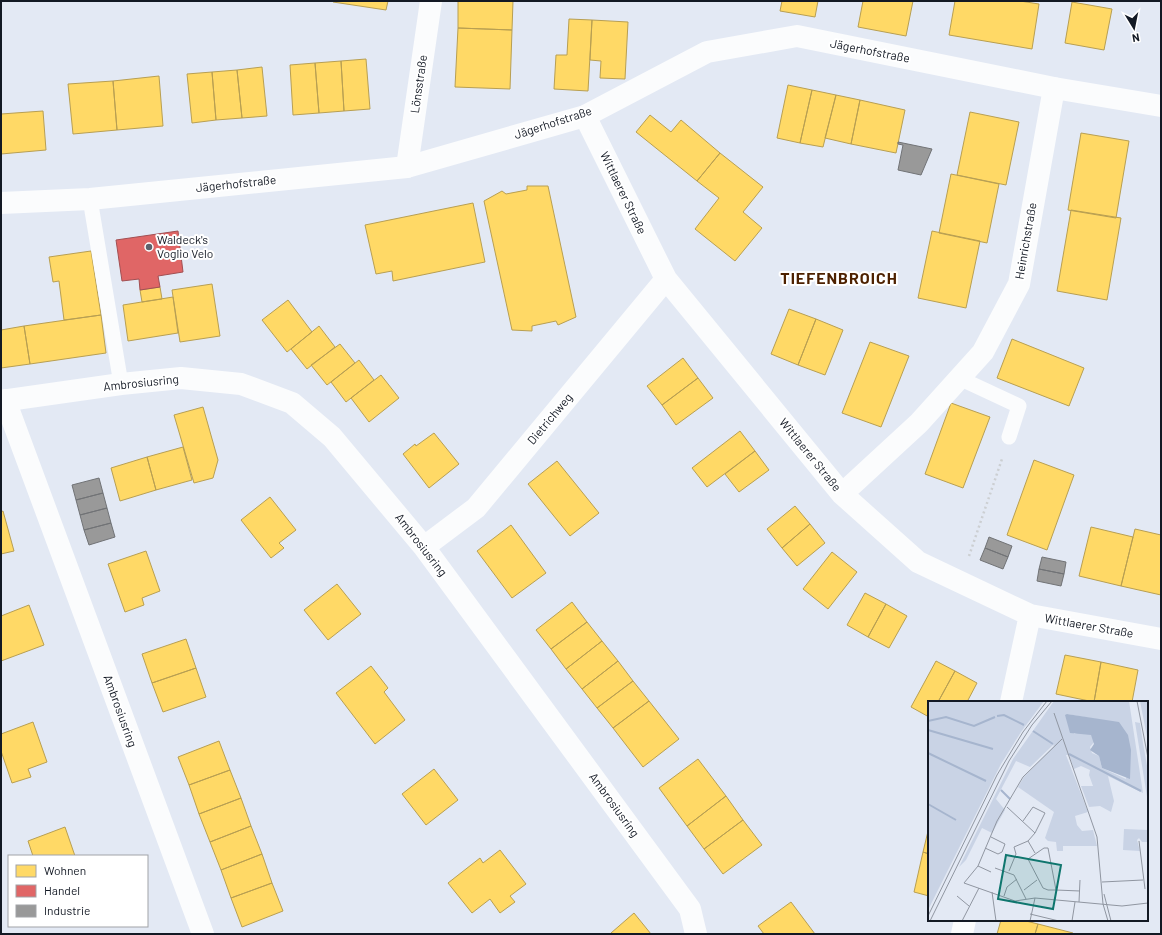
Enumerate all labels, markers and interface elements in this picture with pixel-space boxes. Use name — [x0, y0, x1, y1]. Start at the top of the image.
north arrow — [1114, 8, 1154, 48]
text: N — [1131, 31, 1141, 45]
street label: Jägerhofstraße — [829, 35, 911, 65]
street label: Lönsstraße — [407, 54, 429, 114]
street label: Jägerhofstraße — [512, 103, 593, 141]
street label: Wittlaerer Straße — [598, 149, 650, 236]
street label: Jägerhofstraße — [195, 172, 277, 194]
street label: Heinrichstraße — [1011, 201, 1039, 280]
place label: Waldeck's Voglio Velo — [157, 232, 213, 260]
marker: Waldeck's Voglio Velo — [144, 242, 154, 252]
district label: TIEFENBROICH — [780, 268, 898, 287]
street label: Ambrosiusring — [102, 371, 179, 393]
street label: Dietrichweg — [524, 390, 575, 447]
street label: Wittlaerer Straße — [777, 415, 845, 494]
street label: Ambrosiusring — [393, 510, 451, 579]
street label: Wittlaerer Straße — [1044, 610, 1135, 640]
street label: Ambrosiusring — [101, 673, 141, 749]
inset map — [928, 701, 1148, 921]
street label: Ambrosiusring — [587, 770, 643, 839]
legend — [8, 855, 148, 927]
text: Wohnen — [44, 863, 86, 877]
text: Handel — [44, 883, 80, 897]
text: Industrie — [44, 903, 90, 917]

